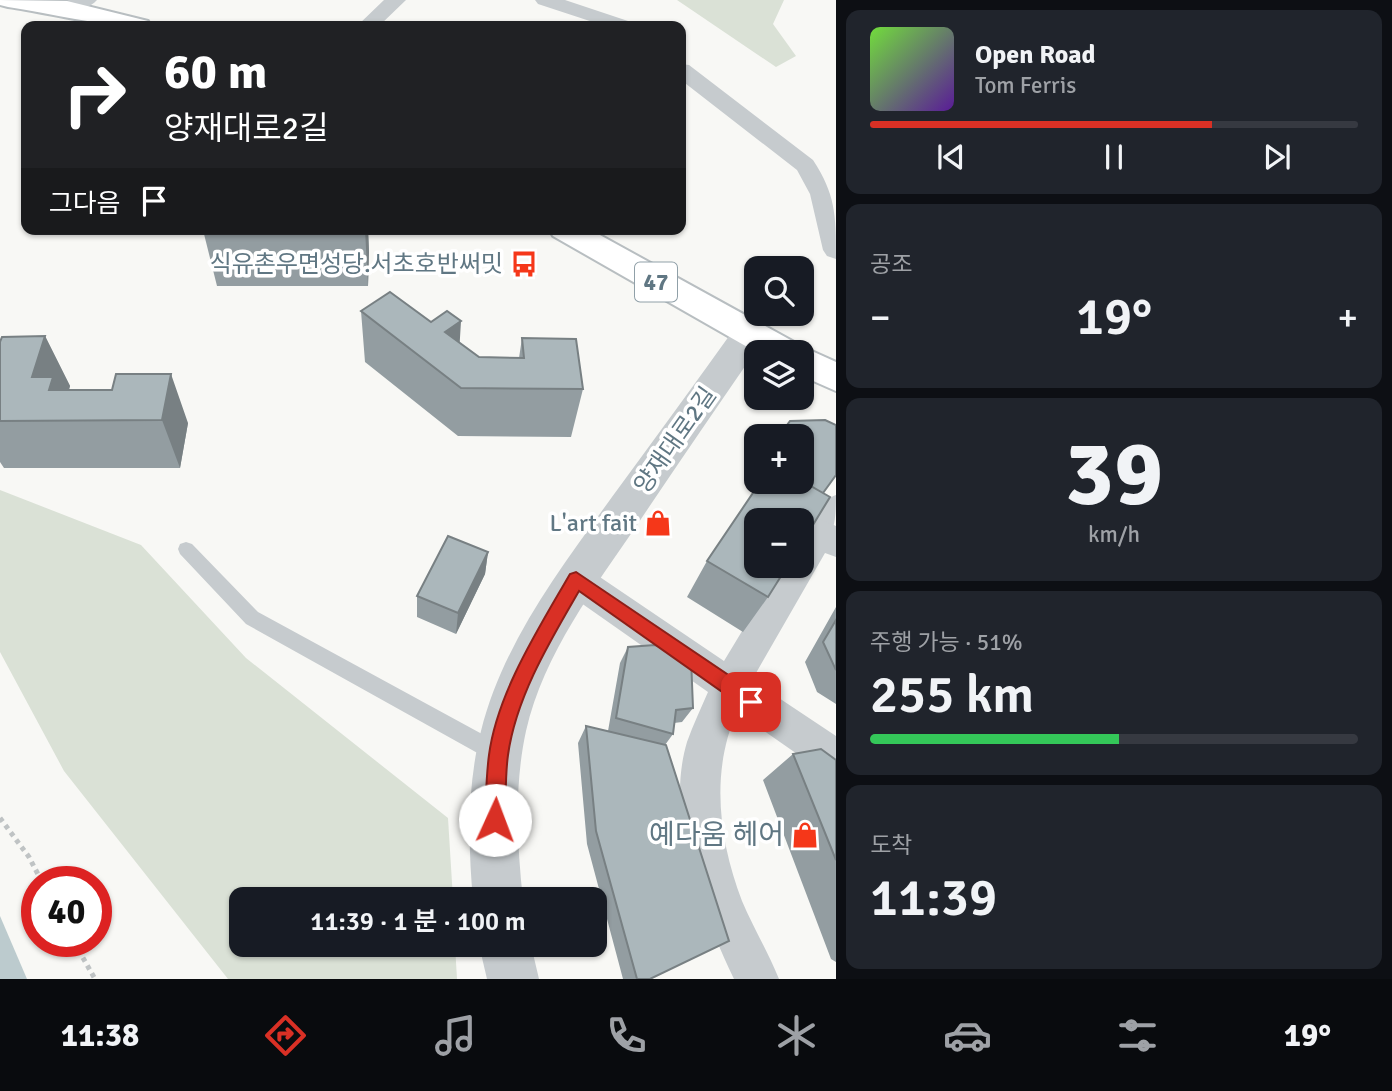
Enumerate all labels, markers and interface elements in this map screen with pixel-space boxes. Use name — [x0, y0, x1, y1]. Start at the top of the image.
text: Open Road — [975, 39, 1096, 71]
text: 60 m — [164, 42, 267, 102]
icon: right — [49, 49, 140, 140]
text: Tom Ferris — [975, 71, 1076, 100]
text: 양재대로2길 — [164, 109, 328, 148]
icon: previous — [932, 138, 970, 176]
icon: pause — [1095, 138, 1133, 176]
icon: next — [1258, 138, 1296, 176]
icon: arrive — [135, 182, 173, 220]
text: 그다음 — [49, 188, 121, 220]
place label: 식유촌우면성당.서초호반써밋 — [210, 249, 503, 279]
bus stop icon: 식유촌우면성당.서초호반써밋 — [509, 249, 539, 279]
text: 공조 — [870, 250, 912, 279]
map controls — [744, 256, 814, 578]
button: search — [744, 256, 814, 326]
road number: 47 — [635, 262, 677, 302]
text: 19° — [1076, 285, 1152, 349]
text: − — [870, 294, 891, 341]
text: + — [1337, 294, 1358, 341]
button: layers — [744, 340, 814, 410]
street label: 양재대로2길 — [627, 381, 723, 499]
text: 39 — [1065, 418, 1163, 531]
button: + — [744, 424, 814, 494]
place label: L'art fait — [550, 508, 637, 538]
shop icon: L'art fait — [643, 508, 673, 538]
button: − — [744, 508, 814, 578]
text: km/h — [1088, 520, 1140, 549]
text: 주행 가능 · 51% — [870, 628, 1023, 657]
text: 255 km — [870, 663, 1034, 727]
pin — [721, 672, 781, 732]
icon: arrive — [732, 683, 770, 721]
position arrow — [458, 783, 532, 857]
place label: 예다움 헤어 — [649, 818, 784, 852]
shop icon: 예다움 헤어 — [790, 820, 820, 850]
text: 도착 — [870, 831, 912, 860]
speed limit sign: 40 — [21, 866, 112, 957]
text: 11:39 — [870, 866, 997, 930]
text: 11:39 · 1 분 · 100 m — [310, 906, 526, 938]
icon: directions — [261, 1011, 310, 1060]
icon: music — [431, 1011, 480, 1060]
icon: phone — [602, 1011, 651, 1060]
icon: climate — [772, 1011, 821, 1060]
icon: car — [943, 1011, 992, 1060]
icon: filters — [1113, 1011, 1162, 1060]
text: 11:38 — [61, 1016, 139, 1055]
text: 19° — [1284, 1016, 1331, 1055]

